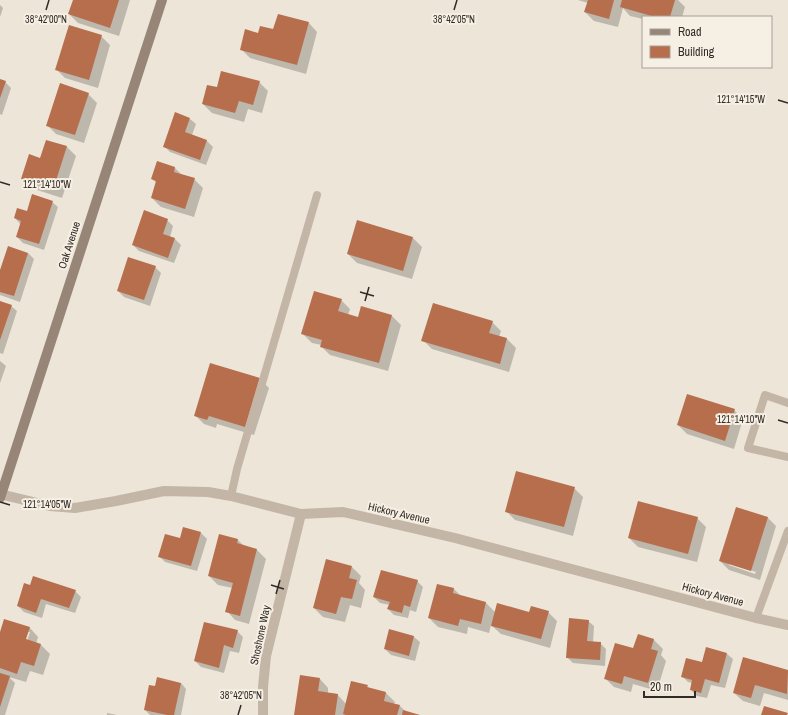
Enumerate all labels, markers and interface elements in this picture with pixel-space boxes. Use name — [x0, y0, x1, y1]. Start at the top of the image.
text: 38°42'00"N — [25, 13, 67, 26]
text: 38°42'05"N — [433, 13, 475, 26]
legend — [642, 16, 772, 68]
text: Road — [678, 24, 702, 40]
text: Building — [678, 44, 715, 60]
text: 121°14'15"W — [717, 93, 765, 106]
text: 121°14'10"W — [23, 178, 71, 191]
street label: Oak Avenue — [55, 220, 83, 270]
text: 121°14'10"W — [717, 413, 765, 426]
text: 121°14'05"W — [23, 498, 71, 511]
street label: Hickory Avenue — [367, 499, 431, 527]
street label: Hickory Avenue — [681, 579, 745, 609]
street label: Shoshone Way — [247, 603, 273, 666]
scale bar — [644, 673, 695, 699]
text: 20 m — [650, 679, 672, 695]
text: 38°42'05"N — [220, 689, 262, 702]

